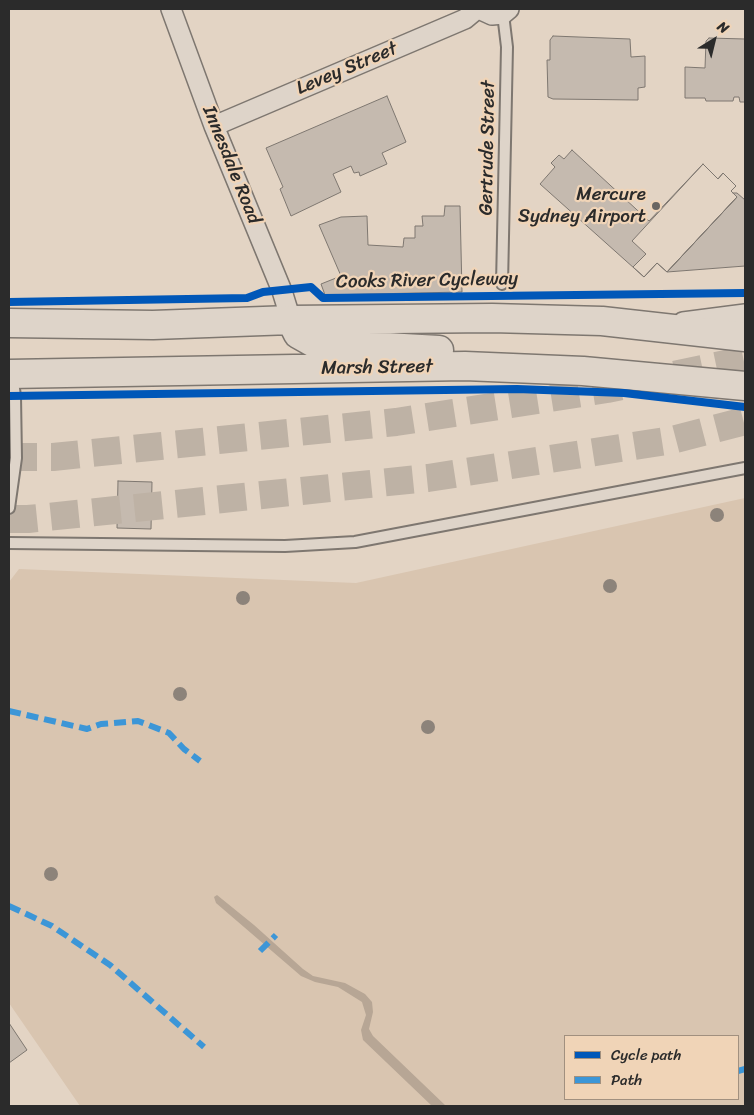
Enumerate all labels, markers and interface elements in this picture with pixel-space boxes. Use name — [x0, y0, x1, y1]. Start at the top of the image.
text: N — [712, 14, 734, 40]
north arrow — [689, 15, 739, 65]
street label: Levey Street — [293, 38, 401, 100]
street label: Gertrude Street — [475, 80, 501, 216]
street label: Innesdale Road — [197, 103, 265, 227]
place label: Mercure Sydney Airport — [518, 184, 646, 228]
marker: Mercure Sydney Airport — [650, 200, 662, 212]
street label: Cooks River Cycleway — [336, 268, 518, 294]
street label: Marsh Street — [321, 356, 433, 380]
legend — [564, 1035, 739, 1100]
text: Cycle path — [611, 1042, 681, 1068]
text: Path — [611, 1067, 642, 1093]

